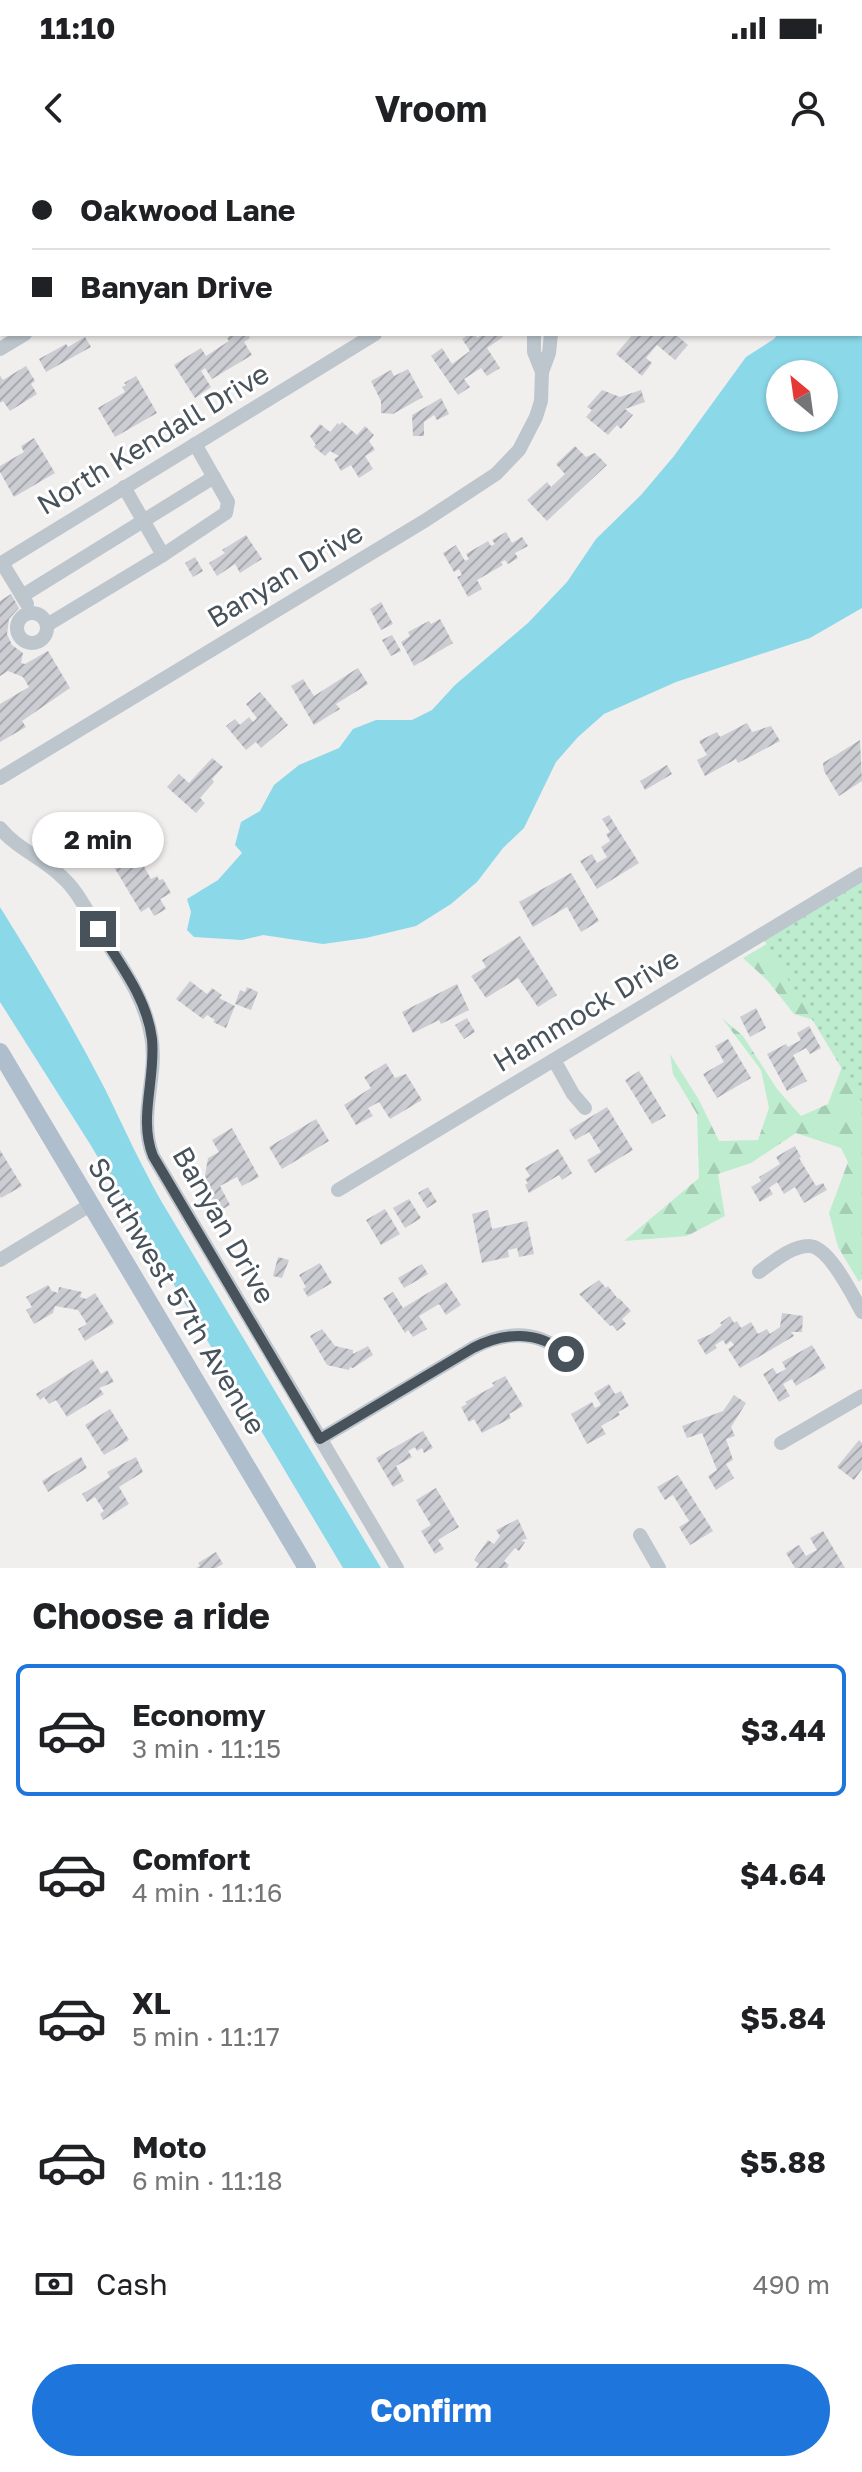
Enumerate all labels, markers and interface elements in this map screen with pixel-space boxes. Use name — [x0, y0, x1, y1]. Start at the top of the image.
text: 11:10 — [40, 10, 115, 46]
icon: back — [32, 86, 76, 130]
icon: person — [786, 86, 830, 130]
text: Vroom — [375, 87, 487, 130]
text: Oakwood Lane — [80, 192, 296, 228]
text: Banyan Drive — [80, 269, 273, 305]
street label: North Kendall Drive — [31, 356, 275, 521]
north arrow — [766, 360, 838, 432]
map controls — [766, 360, 838, 432]
street label: Banyan Drive — [201, 515, 368, 634]
callout: 2 min — [32, 813, 164, 869]
text: 2 min — [64, 824, 132, 855]
route end — [80, 911, 116, 947]
street label: Hammock Drive — [487, 941, 685, 1078]
street label: Banyan Drive — [166, 1140, 283, 1309]
street label: Southwest 57th Avenue — [82, 1151, 273, 1440]
route start — [548, 1336, 584, 1372]
text: Choose a ride — [32, 1594, 270, 1637]
icon: car — [36, 1694, 108, 1766]
text: Economy — [132, 1697, 266, 1733]
text: $3.44 — [741, 1712, 826, 1748]
text: 3 min · 11:15 — [132, 1733, 281, 1764]
icon: car — [36, 1838, 108, 1910]
text: Comfort — [132, 1841, 251, 1877]
text: $4.64 — [740, 1856, 826, 1892]
text: 4 min · 11:16 — [132, 1877, 283, 1908]
icon: car — [36, 1982, 108, 2054]
text: XL — [132, 1985, 171, 2021]
text: $5.84 — [740, 2000, 826, 2036]
text: 5 min · 11:17 — [132, 2021, 280, 2052]
icon: car — [36, 2126, 108, 2198]
text: Moto — [132, 2129, 207, 2165]
text: $5.88 — [740, 2144, 826, 2180]
text: 6 min · 11:18 — [132, 2165, 283, 2196]
icon: cash — [32, 2262, 76, 2306]
text: Cash — [96, 2266, 168, 2302]
text: 490 m — [753, 2269, 830, 2300]
button: Confirm — [32, 2364, 830, 2456]

